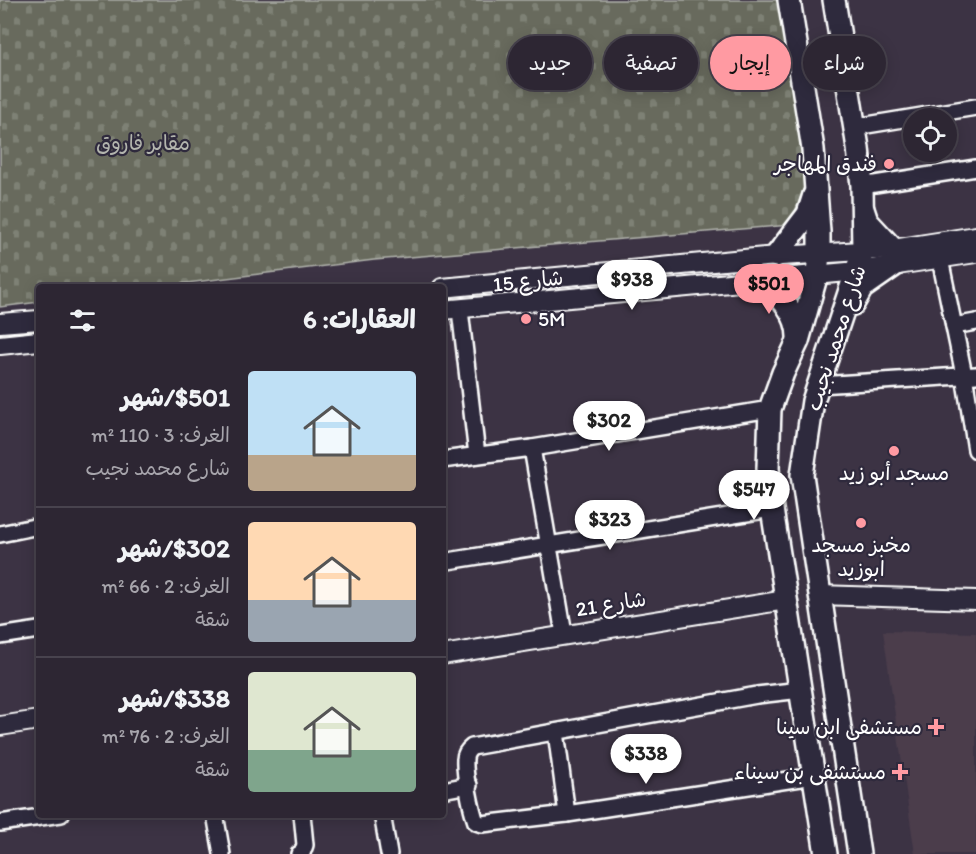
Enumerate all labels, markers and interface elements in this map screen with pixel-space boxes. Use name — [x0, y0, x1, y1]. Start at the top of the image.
chip: جديد — [508, 36, 592, 90]
chip: تصفية — [604, 36, 698, 90]
chip: إيجار — [710, 36, 791, 90]
chip: شراء — [803, 36, 886, 90]
map controls — [903, 108, 957, 162]
button: locate — [903, 108, 957, 162]
park label: مقابر فاروق — [96, 130, 190, 156]
place label: فندق المهاجر — [772, 151, 877, 176]
marker: فندق المهاجر — [882, 157, 896, 171]
pin: $938 — [596, 260, 668, 311]
street label: شارع محمد نجيب — [800, 262, 874, 415]
street label: شارع 15 — [491, 264, 565, 300]
pin: $501 — [733, 264, 805, 315]
text: $938 — [611, 267, 653, 291]
text: $501 — [748, 271, 790, 295]
text: العقارات: 6 — [303, 303, 416, 335]
icon: filters — [66, 304, 99, 337]
place label: 5M — [538, 306, 566, 331]
marker: 5M — [519, 312, 533, 326]
text: $501/شهر — [121, 381, 230, 413]
icon: home — [296, 395, 368, 467]
pin: $302 — [573, 401, 645, 452]
text: $302 — [587, 408, 631, 432]
text: الغرف: 3 · 110 m² — [91, 423, 230, 447]
marker: مسجد أبو زيد — [887, 444, 901, 458]
text: شارع محمد نجيب — [86, 456, 230, 480]
place label: مسجد أبو زيد — [839, 460, 949, 486]
pin: $547 — [718, 470, 790, 521]
text: $547 — [733, 477, 775, 501]
pin: $323 — [574, 500, 646, 551]
text: $323 — [589, 507, 631, 531]
marker: مخبز مسجد ابوزيد — [854, 516, 868, 530]
text: $302/شهر — [119, 532, 230, 564]
place label: مخبز مسجد ابوزيد — [811, 532, 911, 582]
icon: home — [296, 546, 368, 618]
text: الغرف: 2 · 66 m² — [101, 574, 230, 598]
street label: شارع 21 — [574, 586, 648, 624]
text: شقة — [195, 607, 230, 631]
text: $338/شهر — [120, 682, 230, 714]
icon: home — [296, 696, 368, 768]
place label: مستشفى ابن سينا — [776, 714, 922, 741]
marker: مستشفى ابن سينا — [927, 718, 945, 736]
text: الغرف: 2 · 76 m² — [102, 724, 230, 748]
pin: $338 — [610, 734, 682, 785]
text: $338 — [625, 741, 667, 765]
text: شقة — [195, 757, 230, 781]
place label: مستشفى بن سيناء — [734, 759, 886, 786]
marker: مستشفى بن سيناء — [891, 763, 909, 781]

